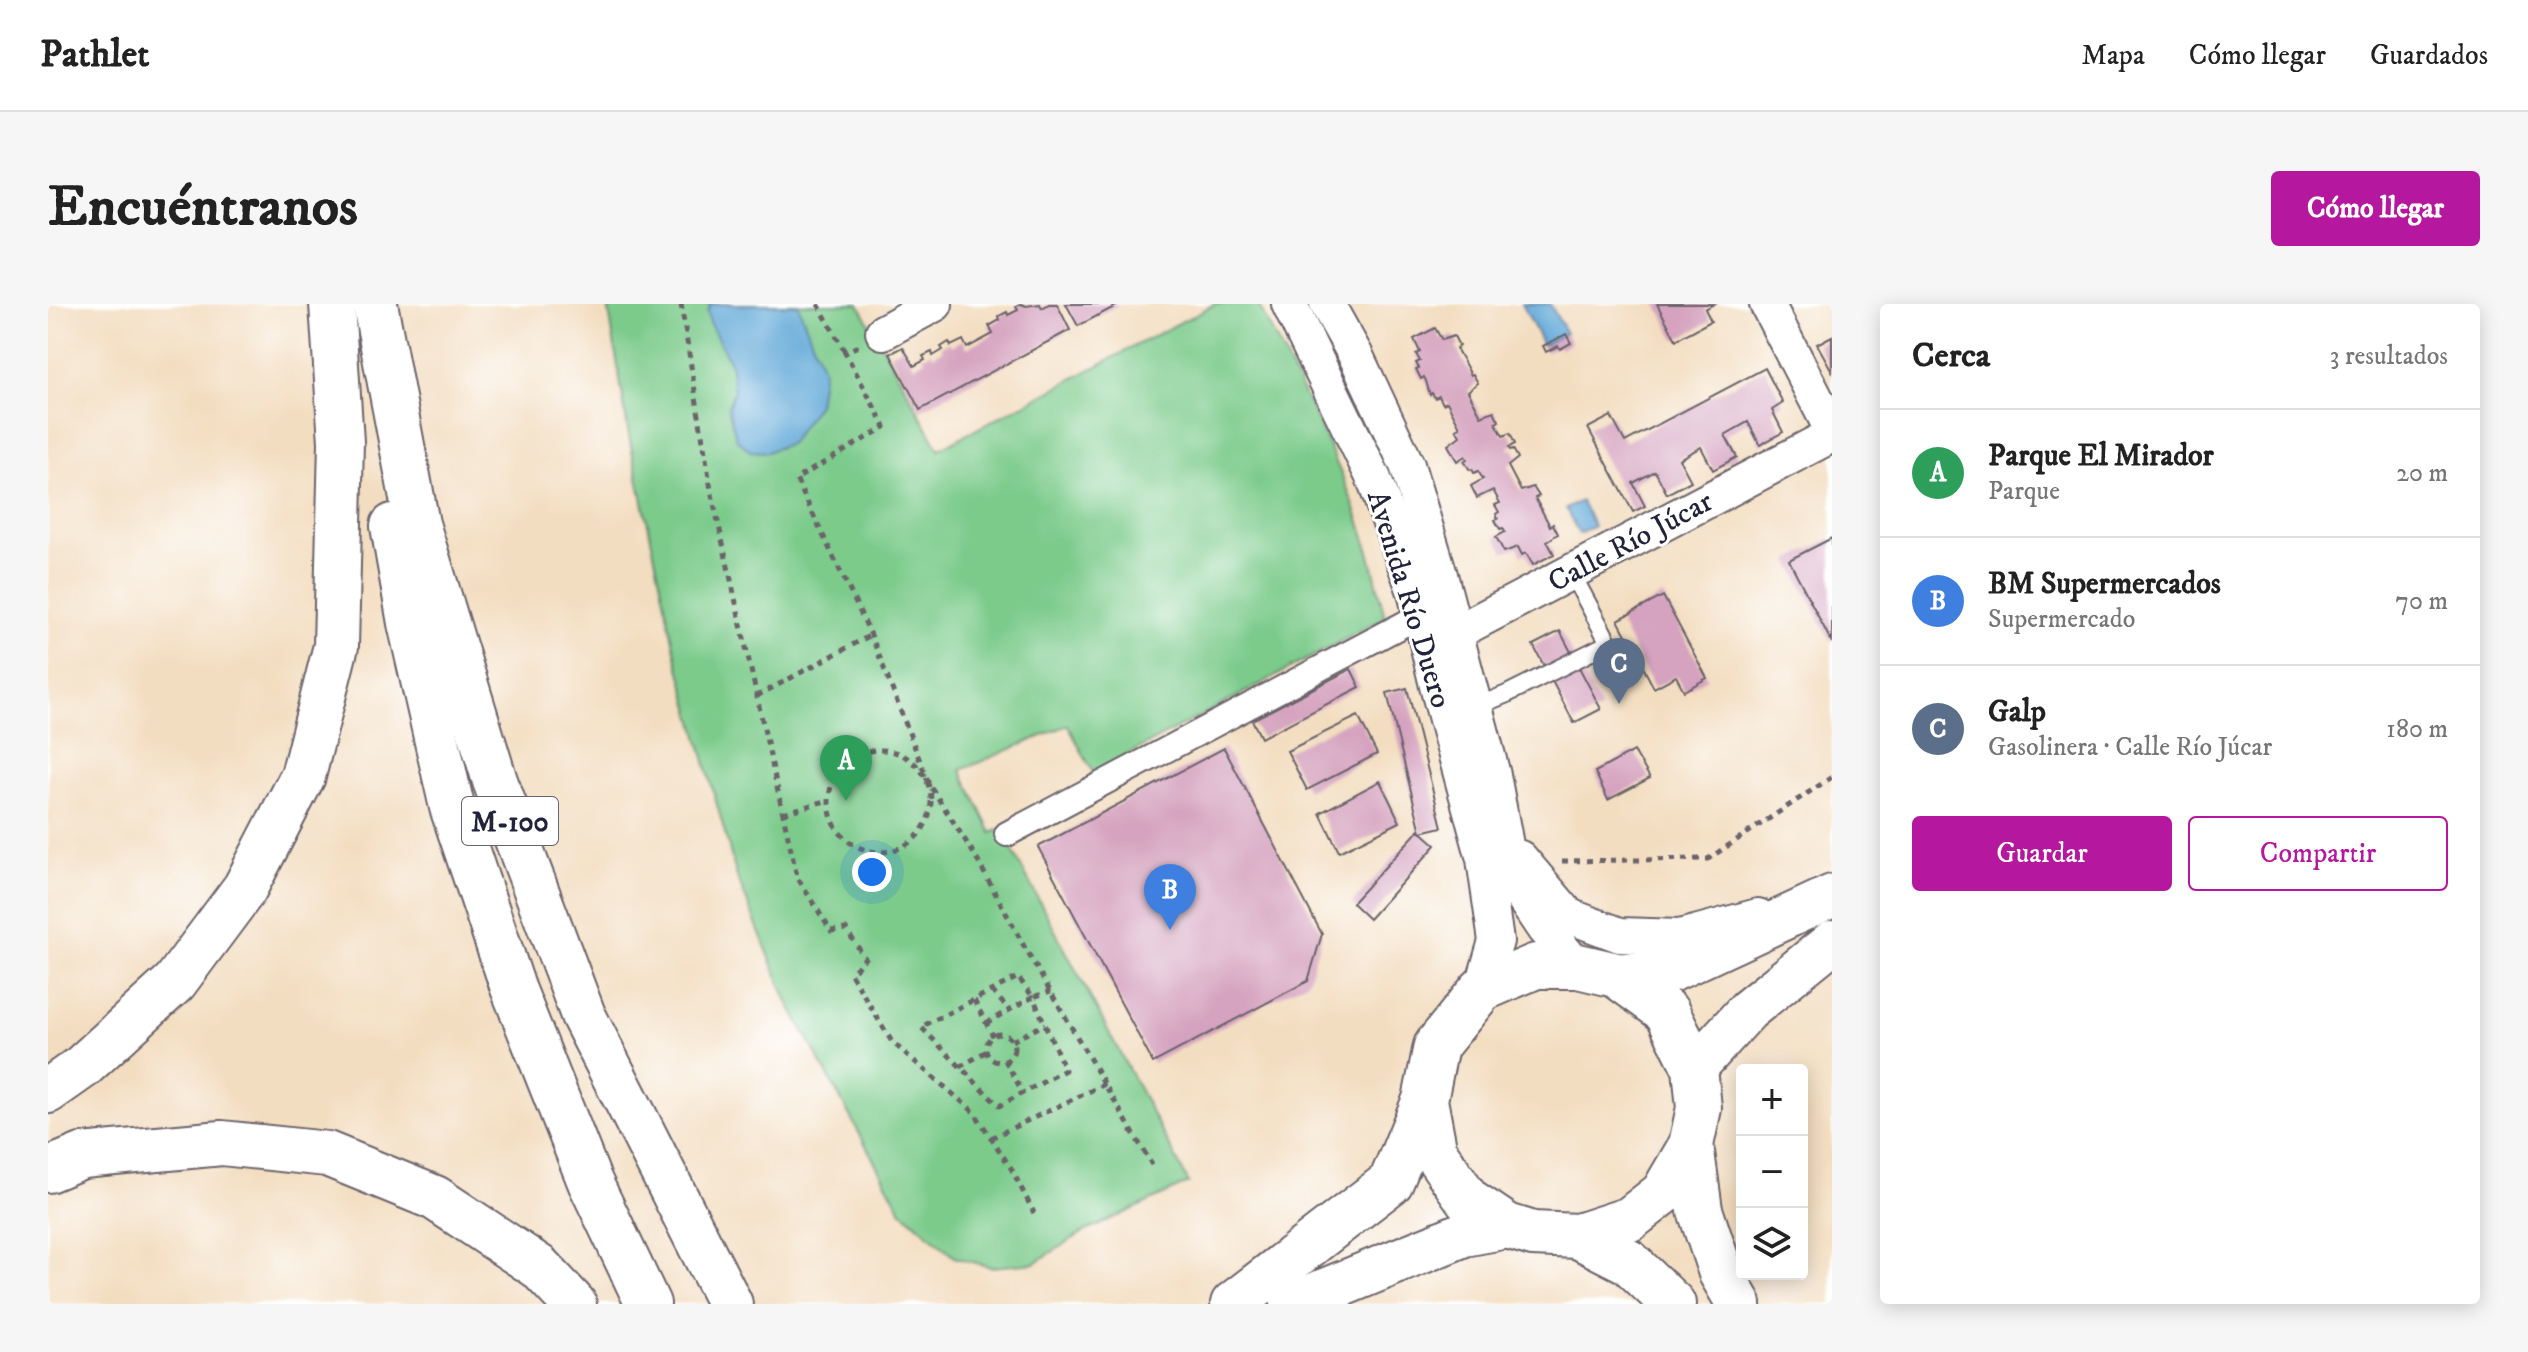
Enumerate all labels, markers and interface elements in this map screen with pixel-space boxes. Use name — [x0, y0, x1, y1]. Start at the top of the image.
text: Pathlet — [40, 31, 150, 79]
text: Mapa — [2081, 38, 2145, 73]
text: Cómo llegar — [2189, 38, 2326, 73]
text: Guardados — [2370, 38, 2488, 73]
button: Cómo llegar — [2271, 171, 2480, 246]
text: Encuéntranos — [48, 173, 358, 243]
text: Cerca — [1912, 335, 1990, 377]
text: 3 resultados — [2330, 340, 2448, 373]
text: Parque El Mirador — [1988, 438, 2214, 475]
text: A — [1930, 457, 1946, 490]
text: 20 m — [2396, 457, 2448, 490]
text: Parque — [1988, 475, 2060, 508]
street label: Calle Río Júcar — [1542, 484, 1719, 601]
street label: Avenida Río Duero — [1358, 486, 1459, 713]
text: BM Supermercados — [1988, 566, 2221, 603]
text: B — [1930, 585, 1946, 618]
text: 70 m — [2395, 585, 2448, 618]
text: Supermercado — [1988, 603, 2135, 636]
pin: C — [1593, 638, 1645, 704]
text: Galp — [1988, 694, 2046, 731]
text: C — [1929, 713, 1947, 746]
text: 180 m — [2386, 713, 2448, 746]
text: Gasolinera · Calle Río Júcar — [1988, 731, 2272, 764]
pin: A — [820, 735, 872, 801]
road number: M-100 — [462, 797, 558, 845]
button: Guardar — [1912, 816, 2172, 891]
button: Compartir — [2188, 816, 2448, 891]
your location — [852, 852, 892, 892]
pin: B — [1144, 864, 1196, 930]
map controls — [1736, 1064, 1808, 1280]
button: + — [1736, 1064, 1808, 1136]
button: − — [1736, 1136, 1808, 1208]
button: layers — [1736, 1208, 1808, 1280]

